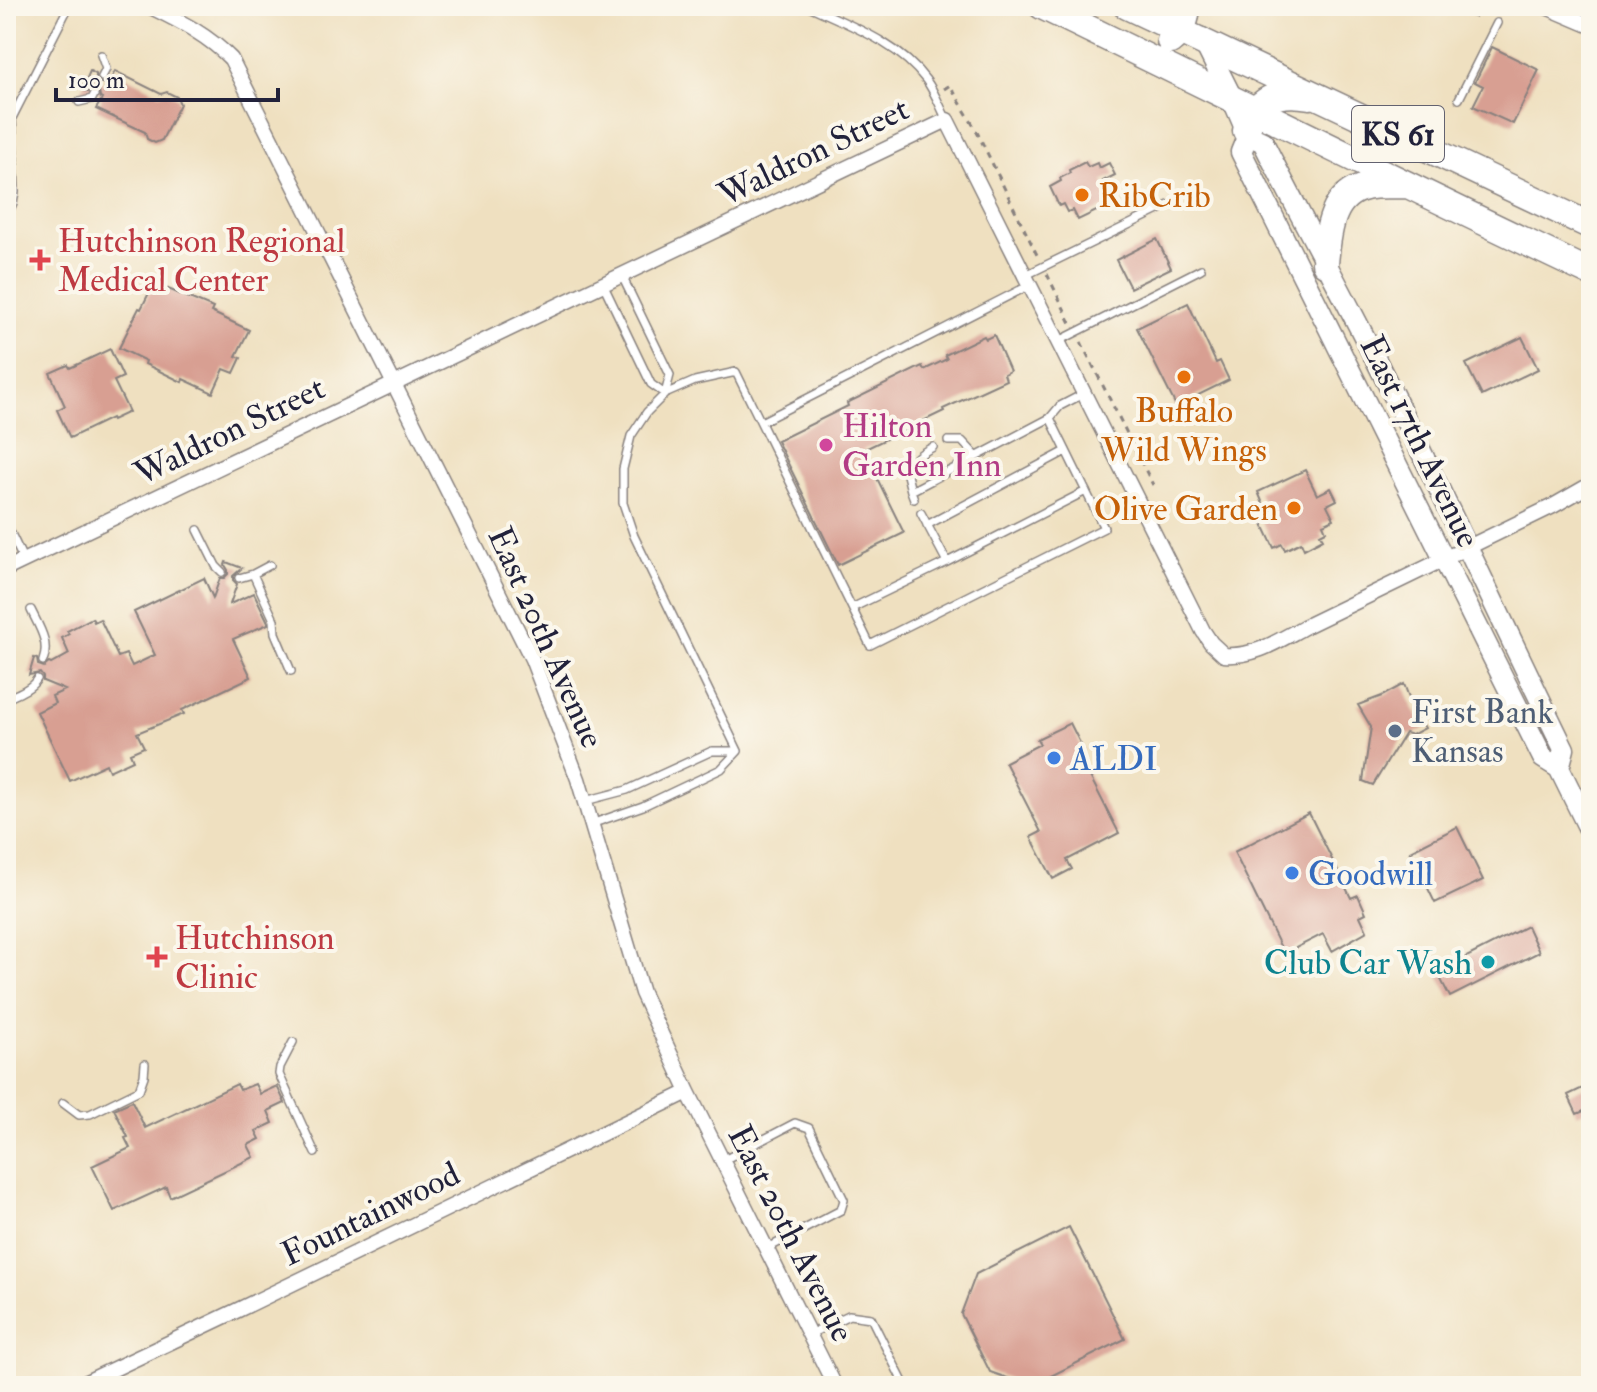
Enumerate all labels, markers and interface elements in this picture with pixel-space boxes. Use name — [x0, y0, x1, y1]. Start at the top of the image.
scale bar — [56, 52, 278, 102]
text: 100 m — [68, 65, 125, 96]
street label: Waldron Street — [711, 88, 916, 217]
road number: KS 61 — [1352, 106, 1444, 162]
place label: RibCrib — [1098, 175, 1211, 218]
marker: RibCrib — [1073, 186, 1091, 204]
place label: Hutchinson Regional Medical Center — [58, 220, 346, 302]
marker: Hutchinson Regional Medical Center — [29, 249, 51, 271]
street label: East 17th Avenue — [1350, 329, 1489, 555]
street label: Waldron Street — [127, 367, 332, 496]
marker: Buffalo Wild Wings — [1175, 368, 1193, 386]
place label: Buffalo Wild Wings — [1100, 390, 1267, 472]
place label: Hilton Garden Inn — [842, 405, 1001, 487]
marker: Hilton Garden Inn — [817, 436, 835, 454]
place label: Olive Garden — [1094, 488, 1278, 531]
marker: Olive Garden — [1285, 499, 1303, 517]
street label: East 20th Avenue — [478, 520, 614, 755]
place label: First Bank Kansas — [1411, 691, 1554, 773]
marker: First Bank Kansas — [1386, 722, 1404, 740]
place label: ALDI — [1069, 738, 1157, 781]
marker: ALDI — [1045, 749, 1063, 767]
place label: Goodwill — [1308, 853, 1434, 896]
marker: Goodwill — [1283, 864, 1301, 882]
place label: Hutchinson Clinic — [175, 917, 335, 999]
place label: Club Car Wash — [1264, 942, 1472, 985]
marker: Hutchinson Clinic — [146, 946, 168, 968]
marker: Club Car Wash — [1479, 953, 1497, 971]
street label: East 20th Avenue — [718, 1118, 864, 1349]
street label: Fountainwood — [274, 1153, 467, 1276]

